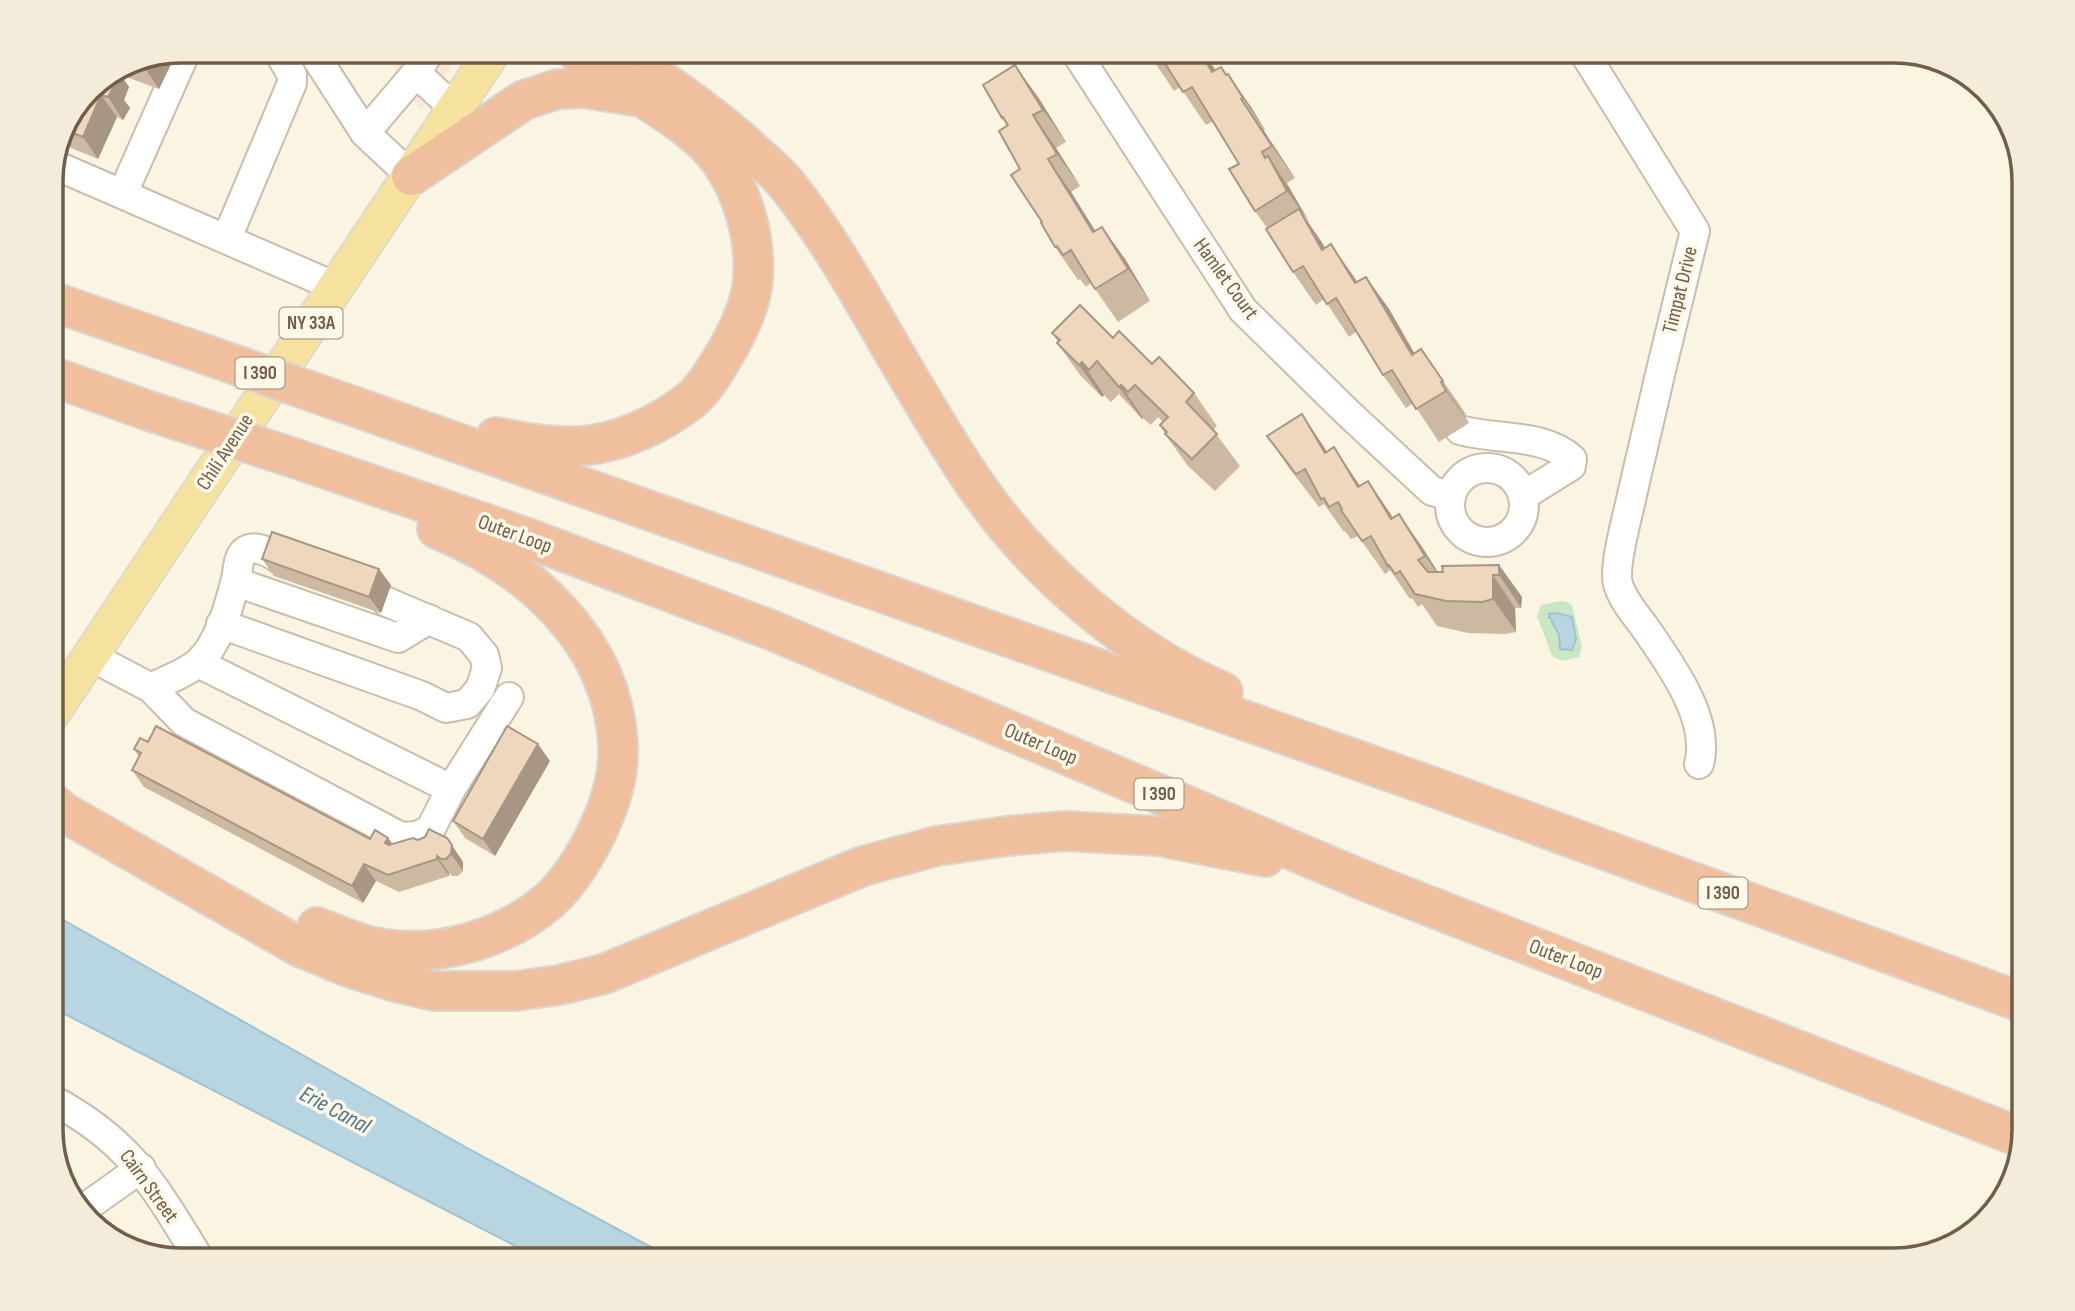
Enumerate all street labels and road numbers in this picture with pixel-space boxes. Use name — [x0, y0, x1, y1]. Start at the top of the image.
street label: Hamlet Court — [1188, 233, 1264, 325]
street label: Timpat Drive — [1657, 244, 1703, 336]
road number: NY 33A — [280, 308, 342, 338]
road number: I 390 — [236, 358, 284, 388]
street label: Chili Avenue — [191, 409, 259, 495]
street label: Outer Loop — [475, 509, 555, 559]
street label: Outer Loop — [1001, 717, 1081, 771]
road number: I 390 — [1134, 778, 1184, 810]
road number: I 390 — [1698, 878, 1748, 908]
street label: Outer Loop — [1526, 934, 1606, 984]
street label: Cairn Street — [114, 1144, 184, 1228]

